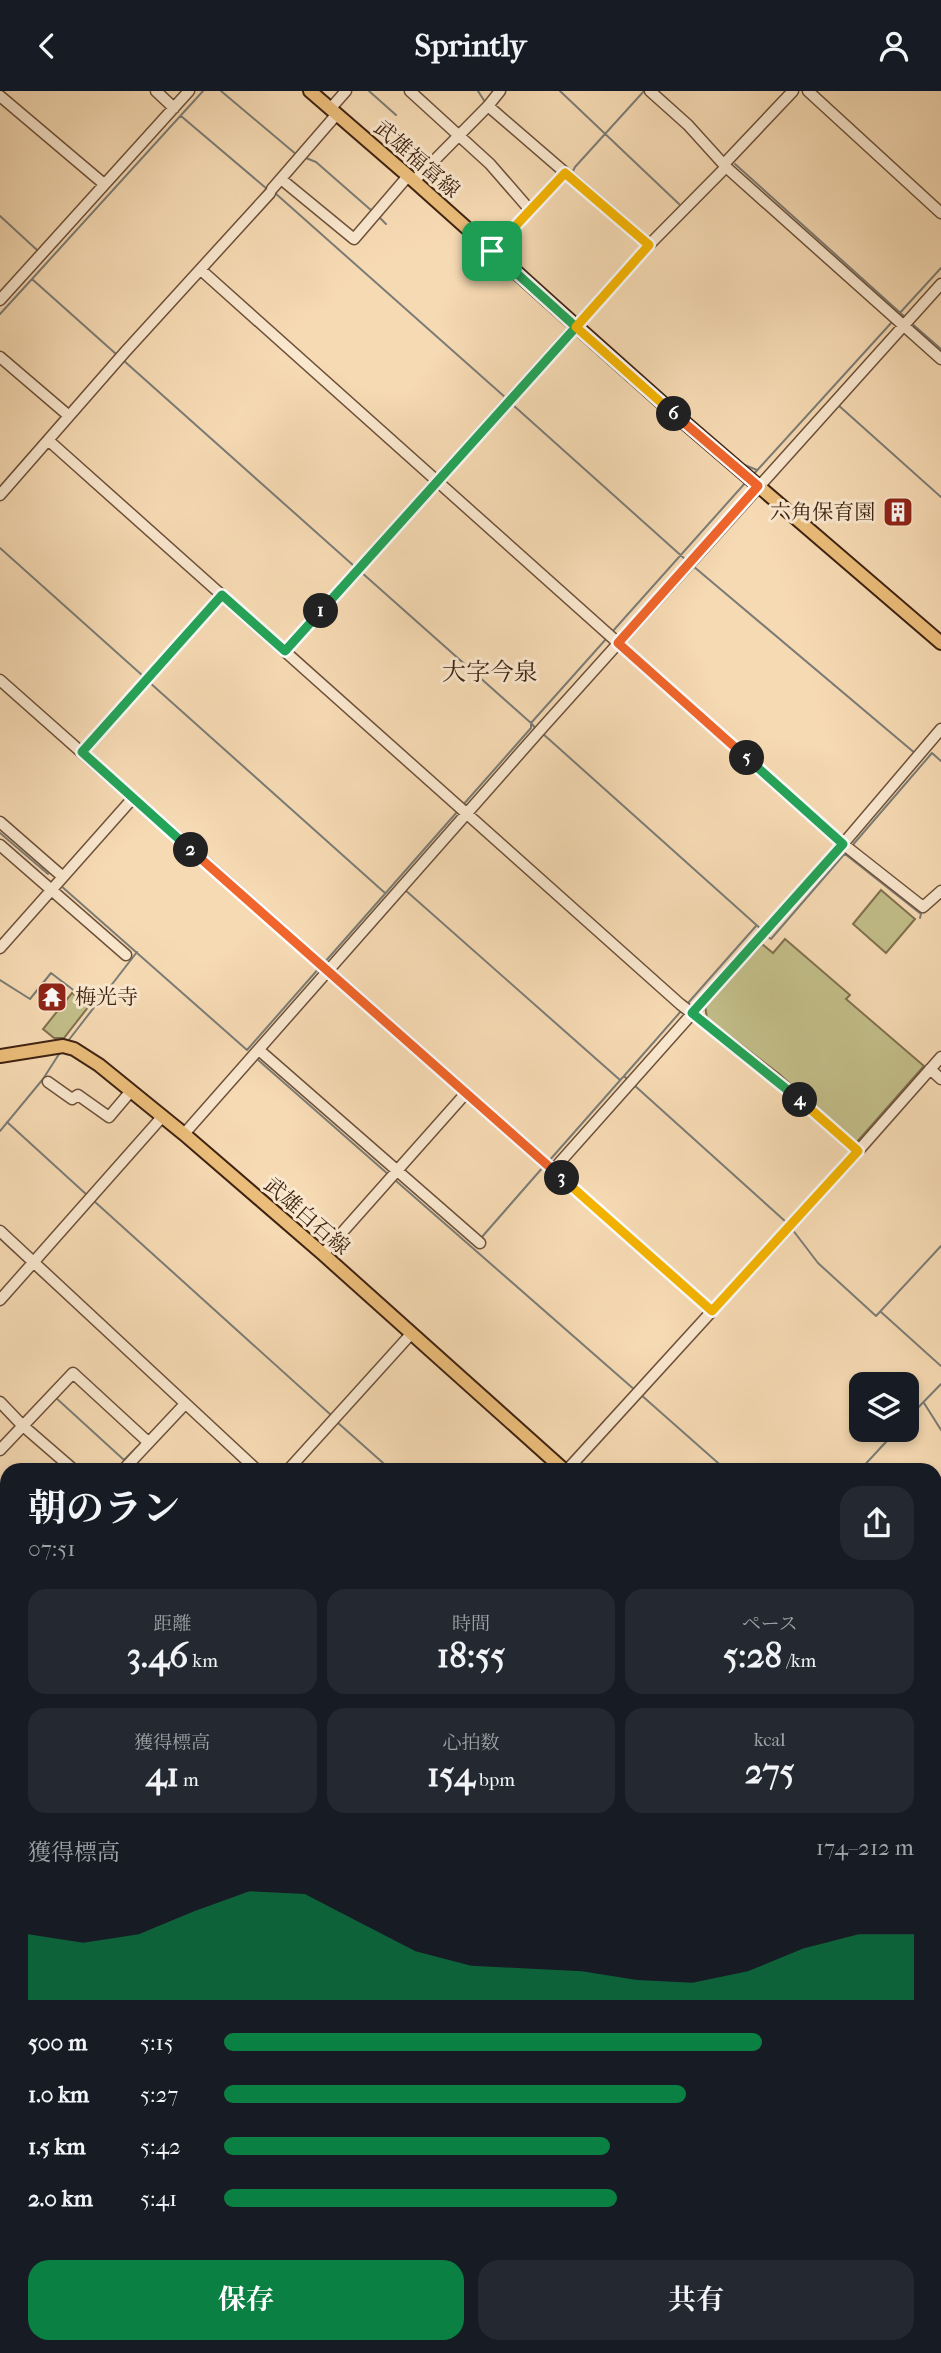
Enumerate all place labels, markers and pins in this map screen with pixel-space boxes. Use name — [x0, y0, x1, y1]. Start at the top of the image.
pin — [462, 221, 522, 281]
pin: 6 — [656, 397, 692, 431]
building icon: 六角保育園 — [881, 495, 915, 529]
place label: 六角保育園 — [770, 500, 875, 524]
pin: 1 — [304, 594, 338, 629]
pin: 5 — [730, 741, 764, 775]
pin: 2 — [174, 833, 208, 867]
temple icon: 梅光寺 — [35, 980, 69, 1014]
place label: 梅光寺 — [75, 985, 138, 1009]
pin: 4 — [782, 1083, 818, 1117]
pin: 3 — [544, 1161, 580, 1195]

